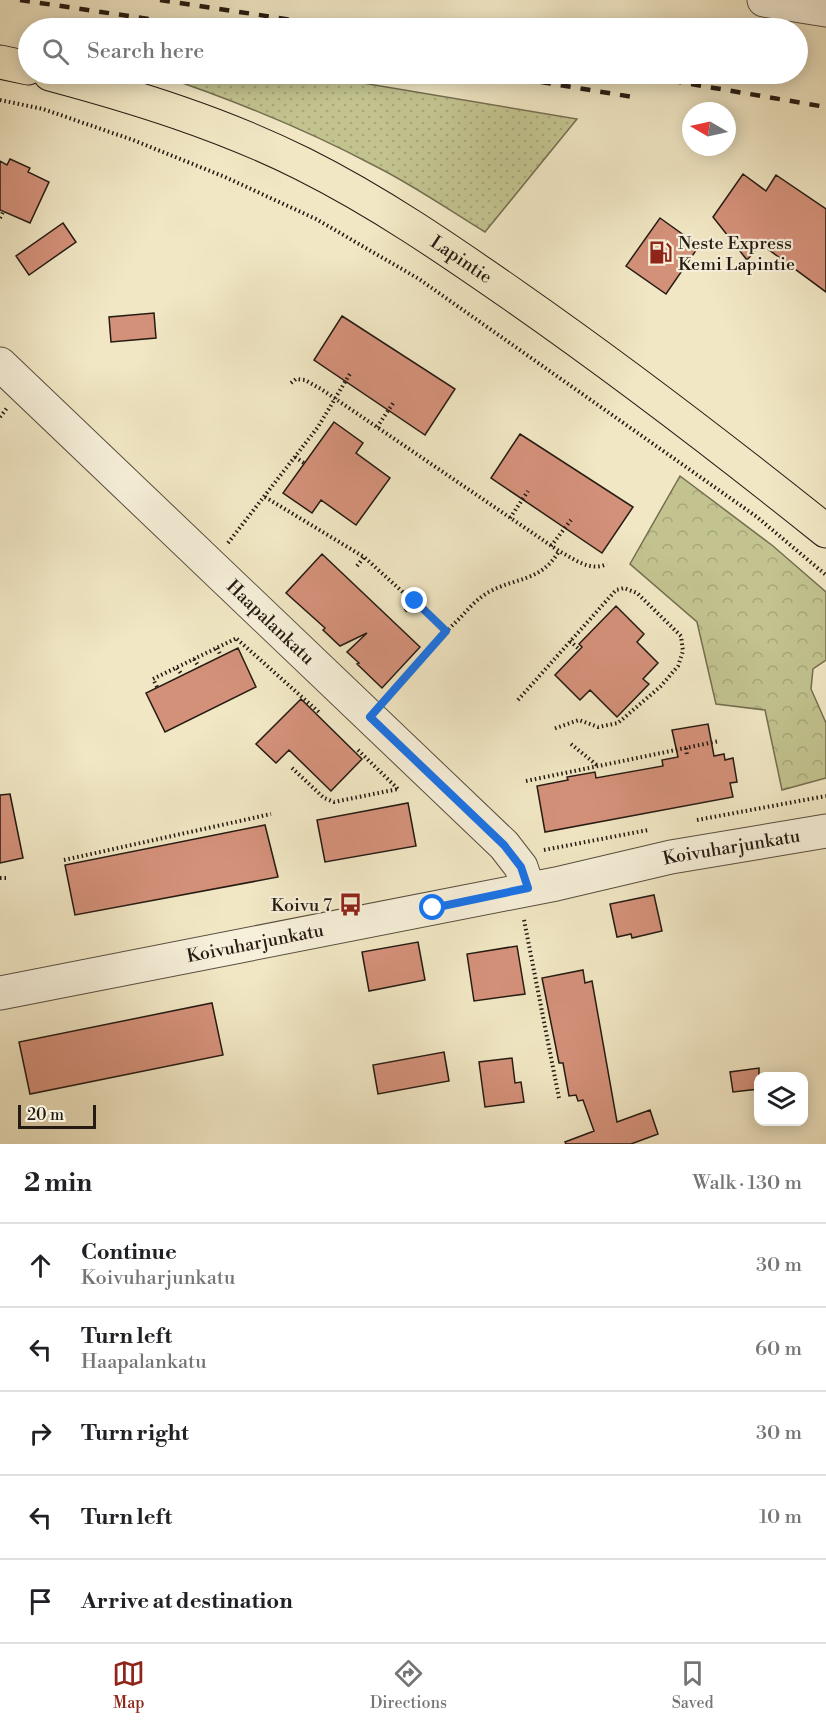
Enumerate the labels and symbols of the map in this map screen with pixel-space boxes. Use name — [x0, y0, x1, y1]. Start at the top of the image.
north arrow — [682, 102, 736, 156]
street label: Lapintie — [426, 230, 497, 288]
place label: Neste Express Kemi Lapintie — [678, 232, 795, 276]
fuel station icon: Neste Express Kemi Lapintie — [647, 240, 673, 266]
street label: Haapalankatu — [222, 575, 320, 670]
route end — [401, 587, 427, 613]
street label: Koivuharjunkatu — [660, 824, 803, 870]
bus stop icon: Koivu 7 — [337, 892, 363, 918]
place label: Koivu 7 — [271, 894, 332, 917]
route start — [419, 894, 445, 920]
street label: Koivuharjunkatu — [185, 918, 326, 968]
scale bar — [18, 1102, 96, 1130]

